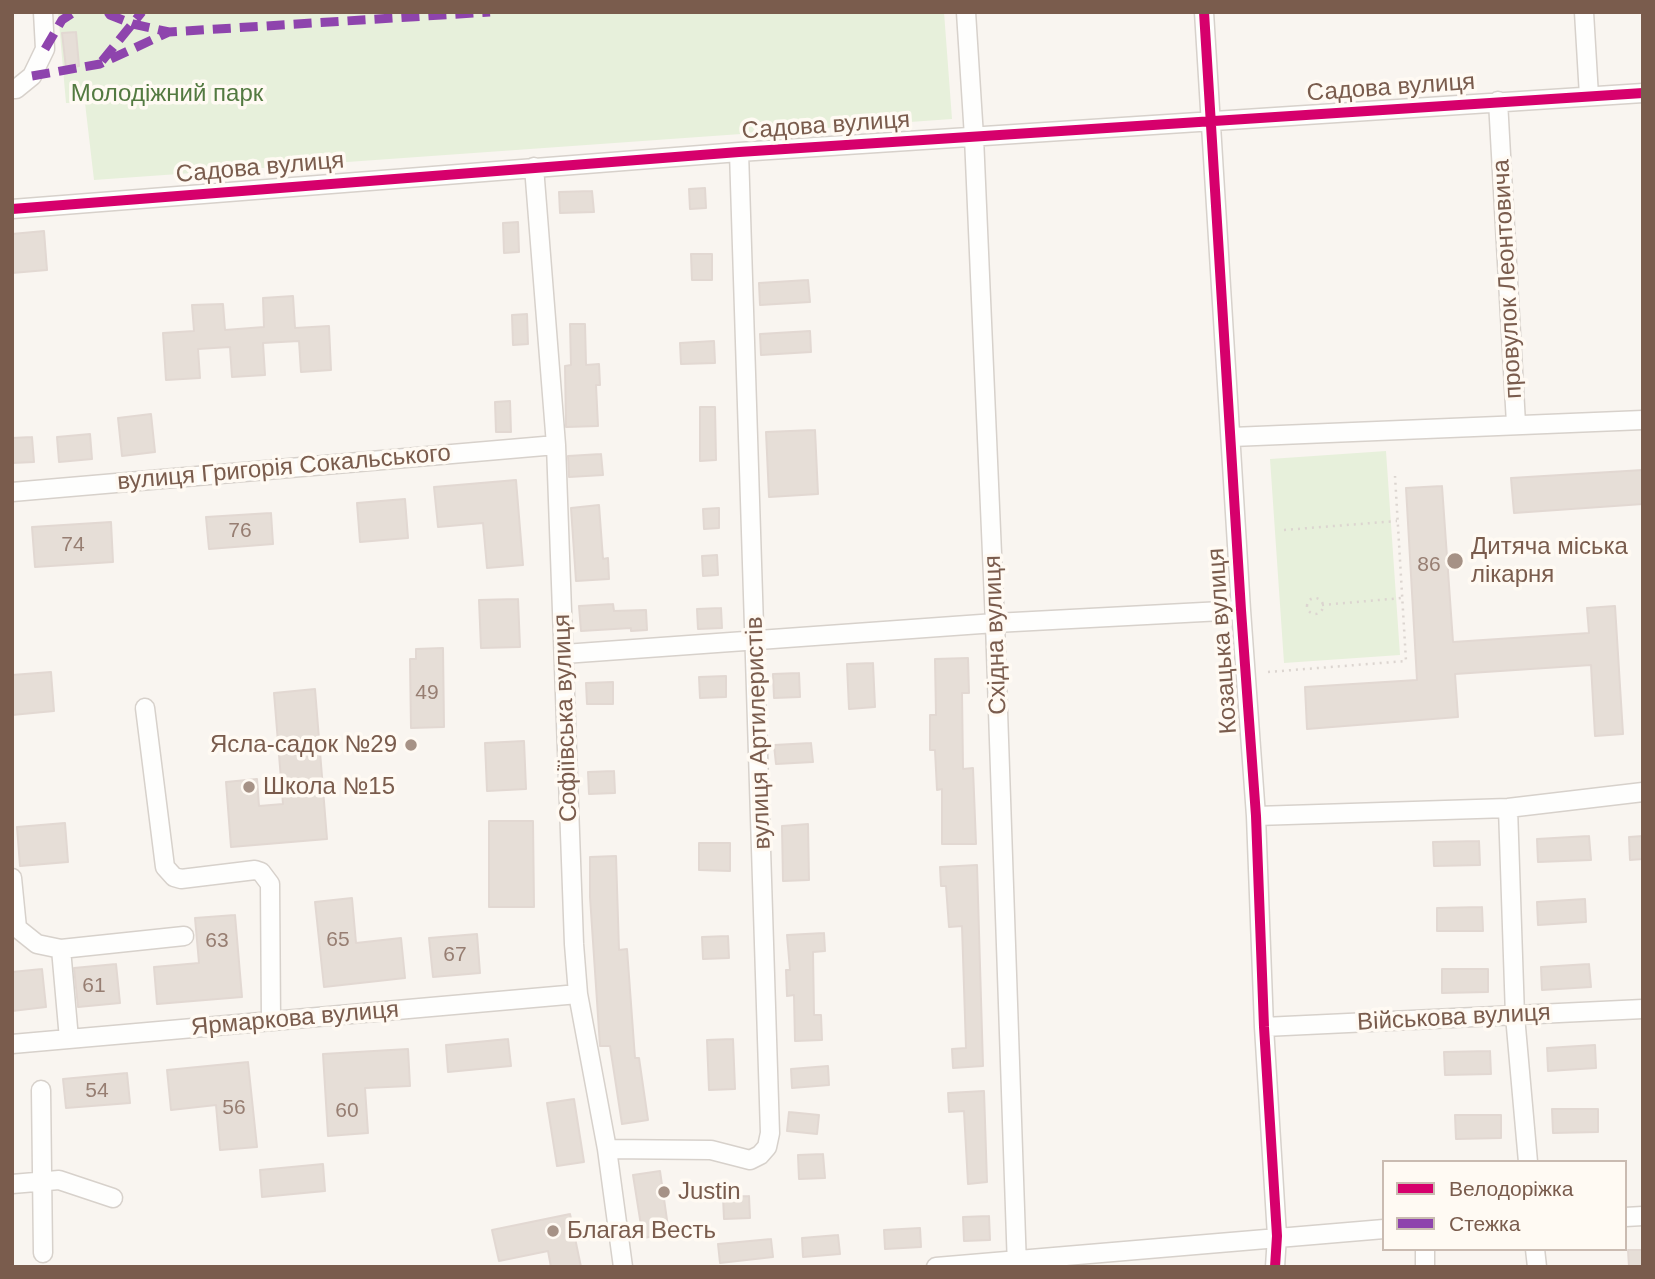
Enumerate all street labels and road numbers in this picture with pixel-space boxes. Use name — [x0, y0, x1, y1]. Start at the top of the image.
street label: Садова вулиця — [1306, 68, 1476, 108]
street label: Садова вулиця — [741, 106, 911, 146]
street label: Садова вулиця — [175, 146, 345, 190]
street label: провулок Леонтовича — [1487, 158, 1529, 400]
street label: вулиця Григорія Сокальського — [116, 439, 452, 497]
street label: Козацька вулиця — [1202, 547, 1244, 735]
street label: Східна вулиця — [979, 555, 1013, 715]
street label: Софіївська вулиця — [548, 613, 584, 823]
street label: вулиця Артилеристів — [741, 616, 777, 850]
street label: Ярмаркова вулиця — [190, 996, 400, 1042]
street label: Військова вулиця — [1357, 999, 1551, 1037]

